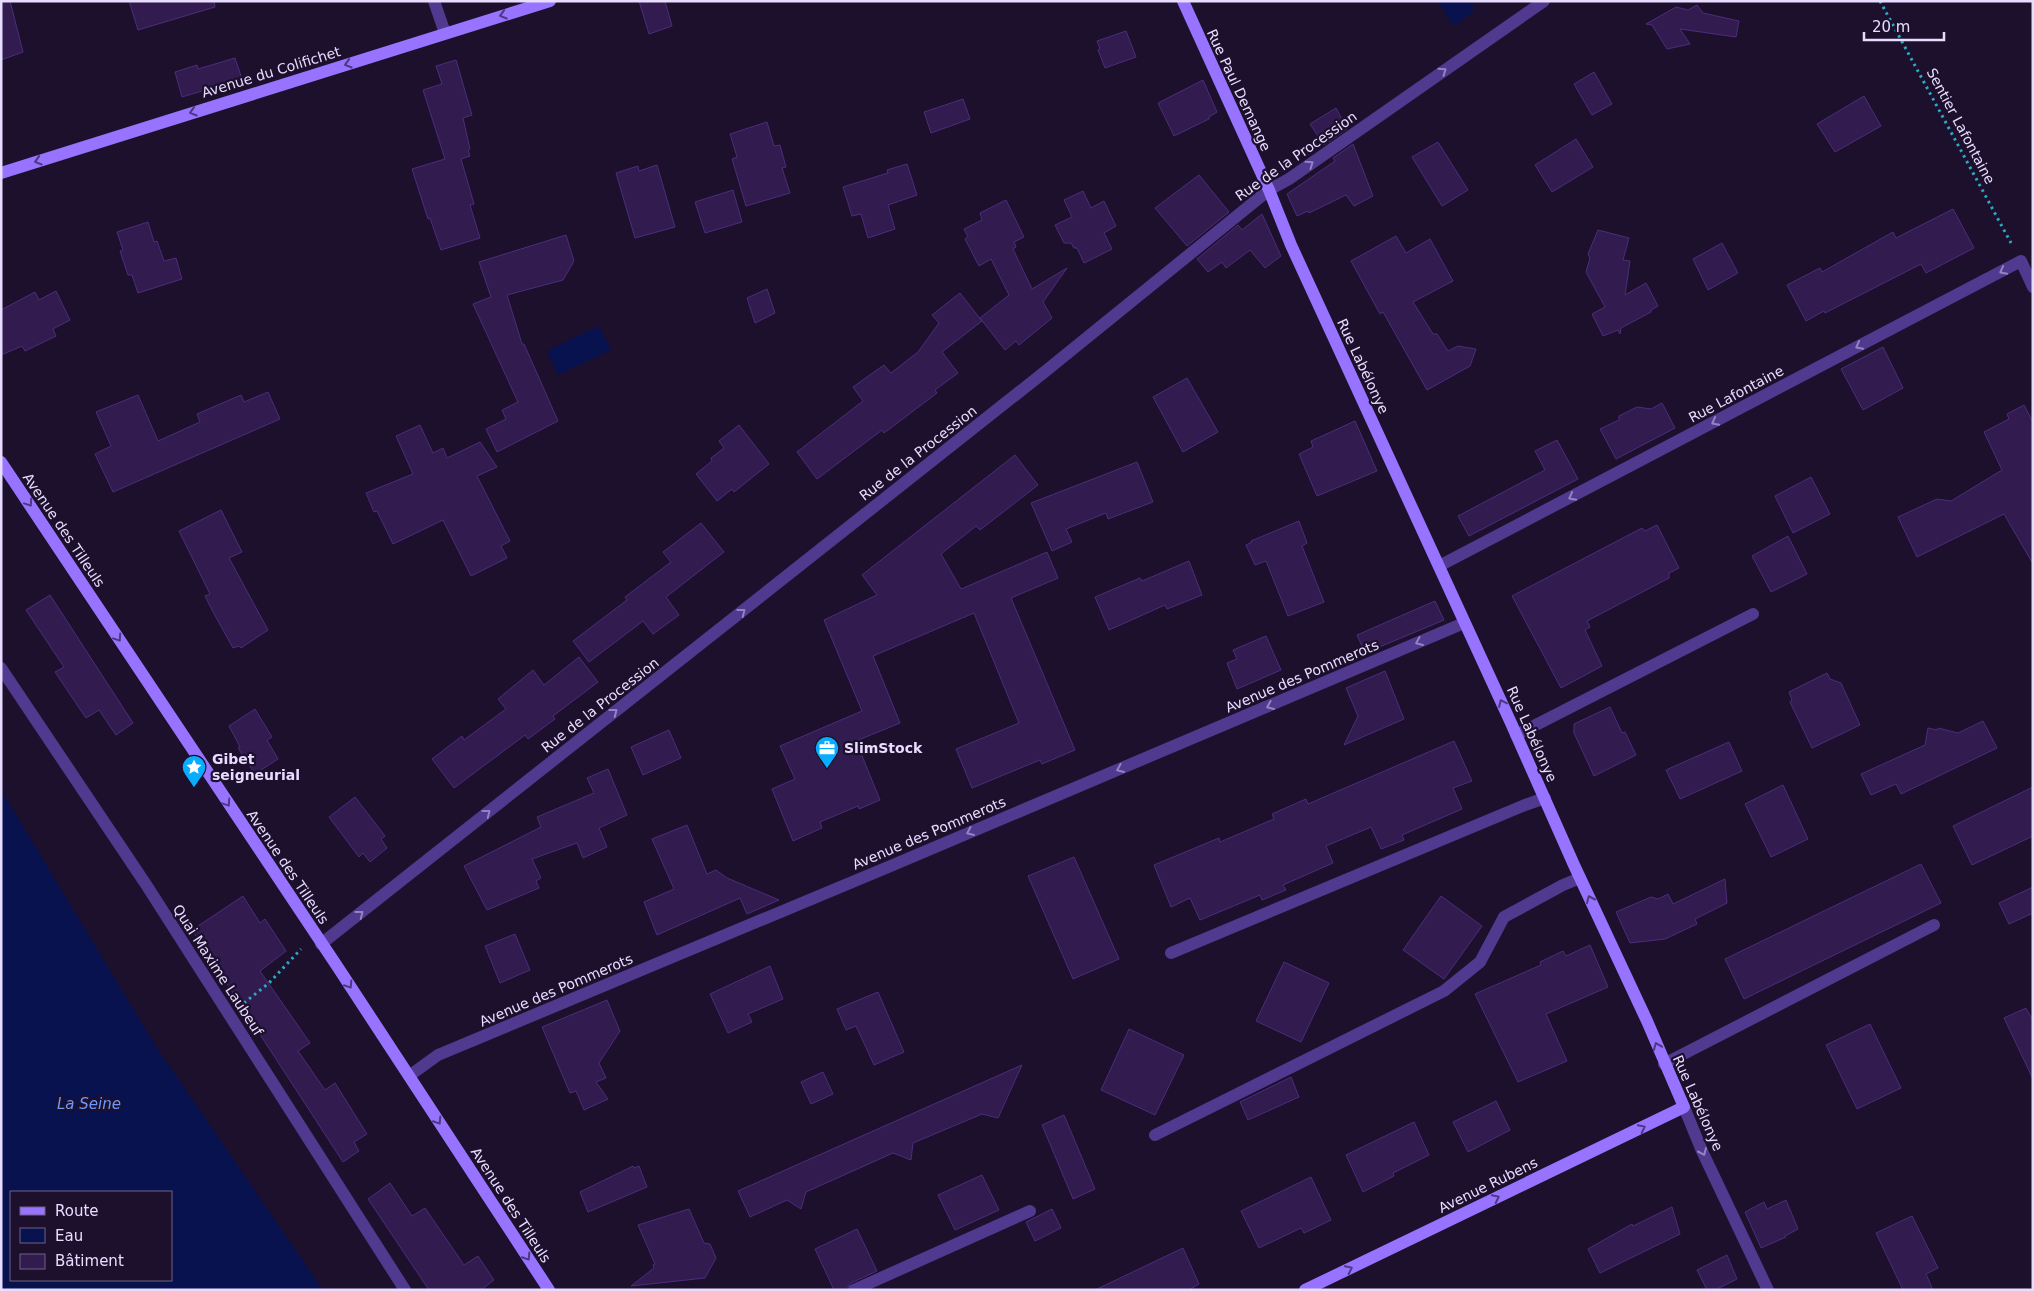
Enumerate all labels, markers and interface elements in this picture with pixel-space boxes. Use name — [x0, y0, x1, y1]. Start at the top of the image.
one-way arrow — [500, 10, 508, 20]
scale bar — [1864, 10, 1944, 42]
text: 20 m — [1872, 18, 1910, 36]
street label: Rue Paul Demange — [1204, 27, 1274, 153]
street label: Avenue du Colifichet — [200, 43, 343, 101]
one-way arrow — [344, 58, 353, 68]
street label: Sentier Lafontaine — [1924, 65, 1998, 187]
one-way arrow — [1438, 68, 1447, 77]
one-way arrow — [189, 107, 198, 117]
street label: Rue de la Procession — [1232, 108, 1360, 204]
one-way arrow — [34, 155, 43, 165]
one-way arrow — [1304, 161, 1314, 170]
one-way arrow — [1999, 265, 2008, 275]
street label: Rue Labélonye — [1334, 316, 1392, 416]
one-way arrow — [1856, 340, 1865, 350]
street label: Rue Lafontaine — [1686, 362, 1786, 426]
street label: Rue de la Procession — [856, 402, 980, 504]
one-way arrow — [1712, 416, 1721, 426]
street label: Avenue des Tilleuls — [20, 470, 108, 590]
one-way arrow — [1568, 491, 1577, 501]
one-way arrow — [22, 497, 32, 506]
one-way arrow — [736, 609, 745, 617]
one-way arrow — [112, 633, 122, 642]
street label: Avenue des Pommerots — [1223, 636, 1381, 716]
one-way arrow — [1415, 636, 1424, 646]
street label: Rue de la Procession — [538, 654, 662, 756]
street label: Rue Labélonye — [1504, 684, 1560, 784]
one-way arrow — [1266, 699, 1275, 710]
one-way arrow — [1498, 699, 1508, 708]
one-way arrow — [609, 709, 618, 718]
office icon: SlimStock — [814, 735, 840, 769]
place label: SlimStock — [844, 740, 923, 756]
place label: Gibet seigneurial — [212, 751, 300, 783]
place icon: Gibet seigneurial — [181, 754, 207, 788]
one-way arrow — [1116, 763, 1125, 774]
street label: Avenue des Pommerots — [850, 793, 1008, 873]
one-way arrow — [221, 797, 231, 806]
street label: Avenue des Tilleuls — [244, 807, 332, 927]
one-way arrow — [481, 811, 490, 819]
one-way arrow — [967, 827, 975, 837]
one-way arrow — [1585, 895, 1596, 904]
street label: Quai Maxime Laubeuf — [170, 902, 267, 1039]
one-way arrow — [354, 911, 363, 920]
street label: Avenue des Pommerots — [477, 950, 635, 1030]
one-way arrow — [343, 979, 352, 988]
one-way arrow — [1653, 1042, 1664, 1051]
street label: Rue Labélonye — [1670, 1053, 1726, 1153]
water label: La Seine — [57, 1095, 121, 1113]
one-way arrow — [432, 1115, 441, 1124]
one-way arrow — [1637, 1124, 1646, 1134]
street label: Avenue des Tilleuls — [468, 1144, 554, 1266]
one-way arrow — [1697, 1147, 1707, 1156]
street label: Avenue Rubens — [1436, 1154, 1540, 1216]
legend — [10, 1191, 172, 1281]
one-way arrow — [1491, 1194, 1500, 1204]
text: Route — [55, 1202, 99, 1220]
text: Eau — [55, 1227, 83, 1245]
one-way arrow — [521, 1251, 530, 1260]
text: Bâtiment — [55, 1252, 124, 1270]
one-way arrow — [1344, 1264, 1353, 1275]

